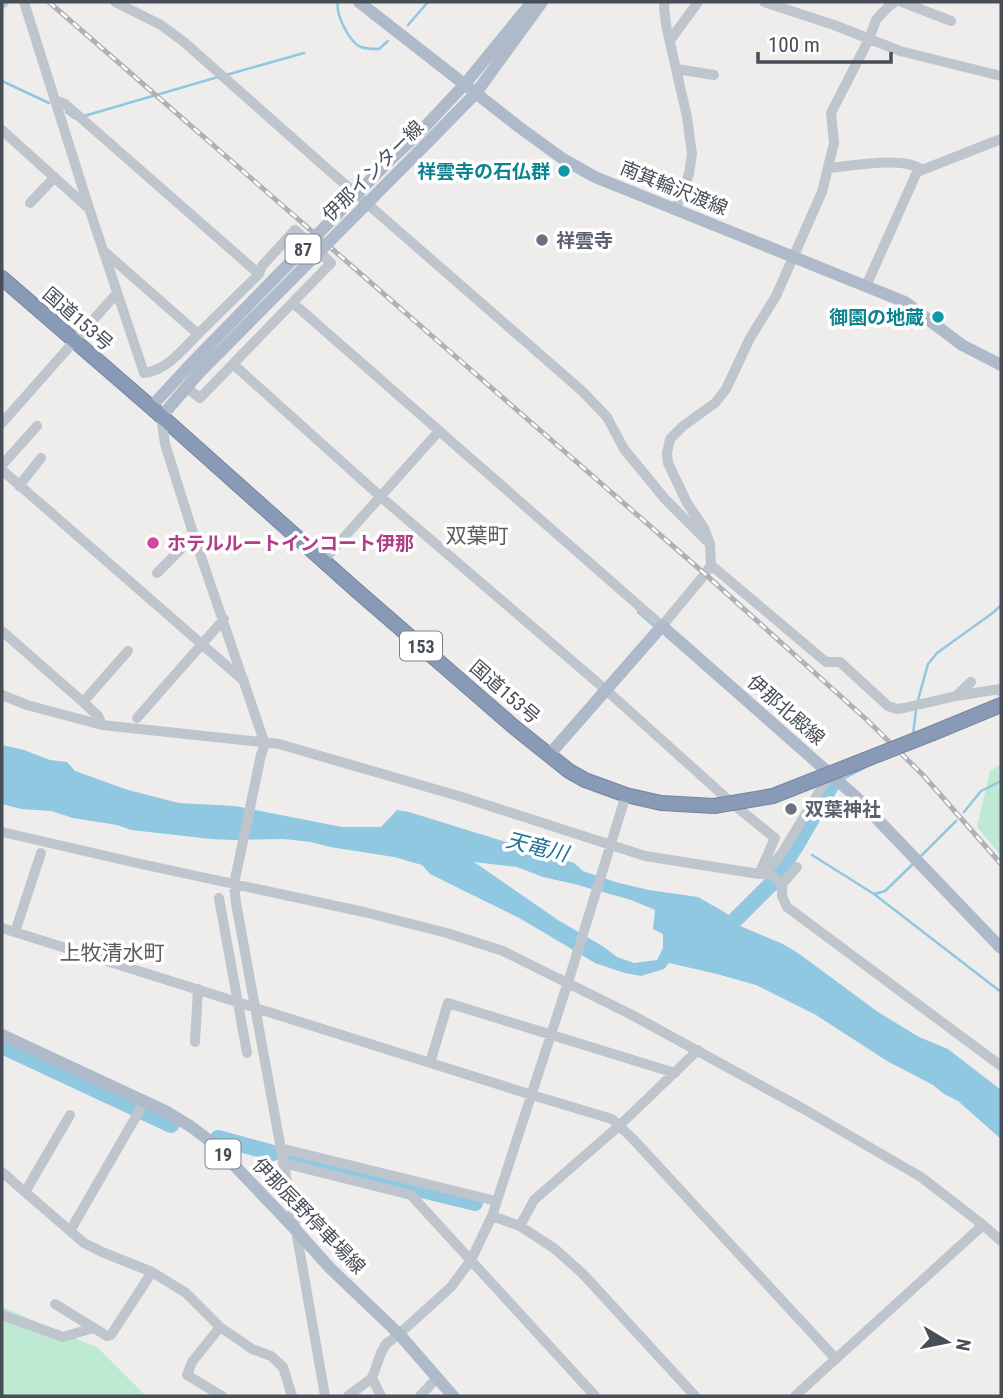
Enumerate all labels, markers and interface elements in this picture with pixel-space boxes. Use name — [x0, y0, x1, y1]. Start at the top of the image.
scale bar — [758, 21, 891, 65]
text: 100 m — [768, 33, 820, 57]
street label: 伊那インター線 — [318, 116, 428, 226]
street label: 南箕輪沢渡線 — [617, 156, 731, 220]
place label: 祥雲寺の石仏群 — [417, 160, 550, 183]
marker: 祥雲寺の石仏群 — [556, 163, 572, 179]
place label: 祥雲寺 — [556, 229, 613, 252]
marker: 祥雲寺 — [534, 232, 550, 248]
road number: 87 — [286, 234, 320, 264]
street label: 国道153号 — [38, 282, 118, 356]
place label: 御園の地蔵 — [829, 306, 924, 329]
marker: 御園の地蔵 — [930, 309, 946, 325]
district label: 双葉町 — [446, 524, 509, 548]
place label: ホテルルートインコート伊那 — [167, 532, 414, 555]
marker: ホテルルートインコート伊那 — [145, 535, 161, 551]
road number: 153 — [400, 632, 442, 660]
street label: 国道153号 — [465, 655, 545, 729]
street label: 伊那北殿線 — [743, 670, 829, 750]
place label: 双葉神社 — [805, 798, 881, 821]
marker: 双葉神社 — [783, 801, 799, 817]
water label: 天竜川 — [504, 828, 572, 867]
district label: 上牧清水町 — [60, 941, 165, 965]
road number: 19 — [206, 1140, 241, 1168]
street label: 伊那辰野停車場線 — [248, 1153, 370, 1279]
north arrow — [912, 1307, 982, 1377]
text: N — [951, 1337, 976, 1353]

